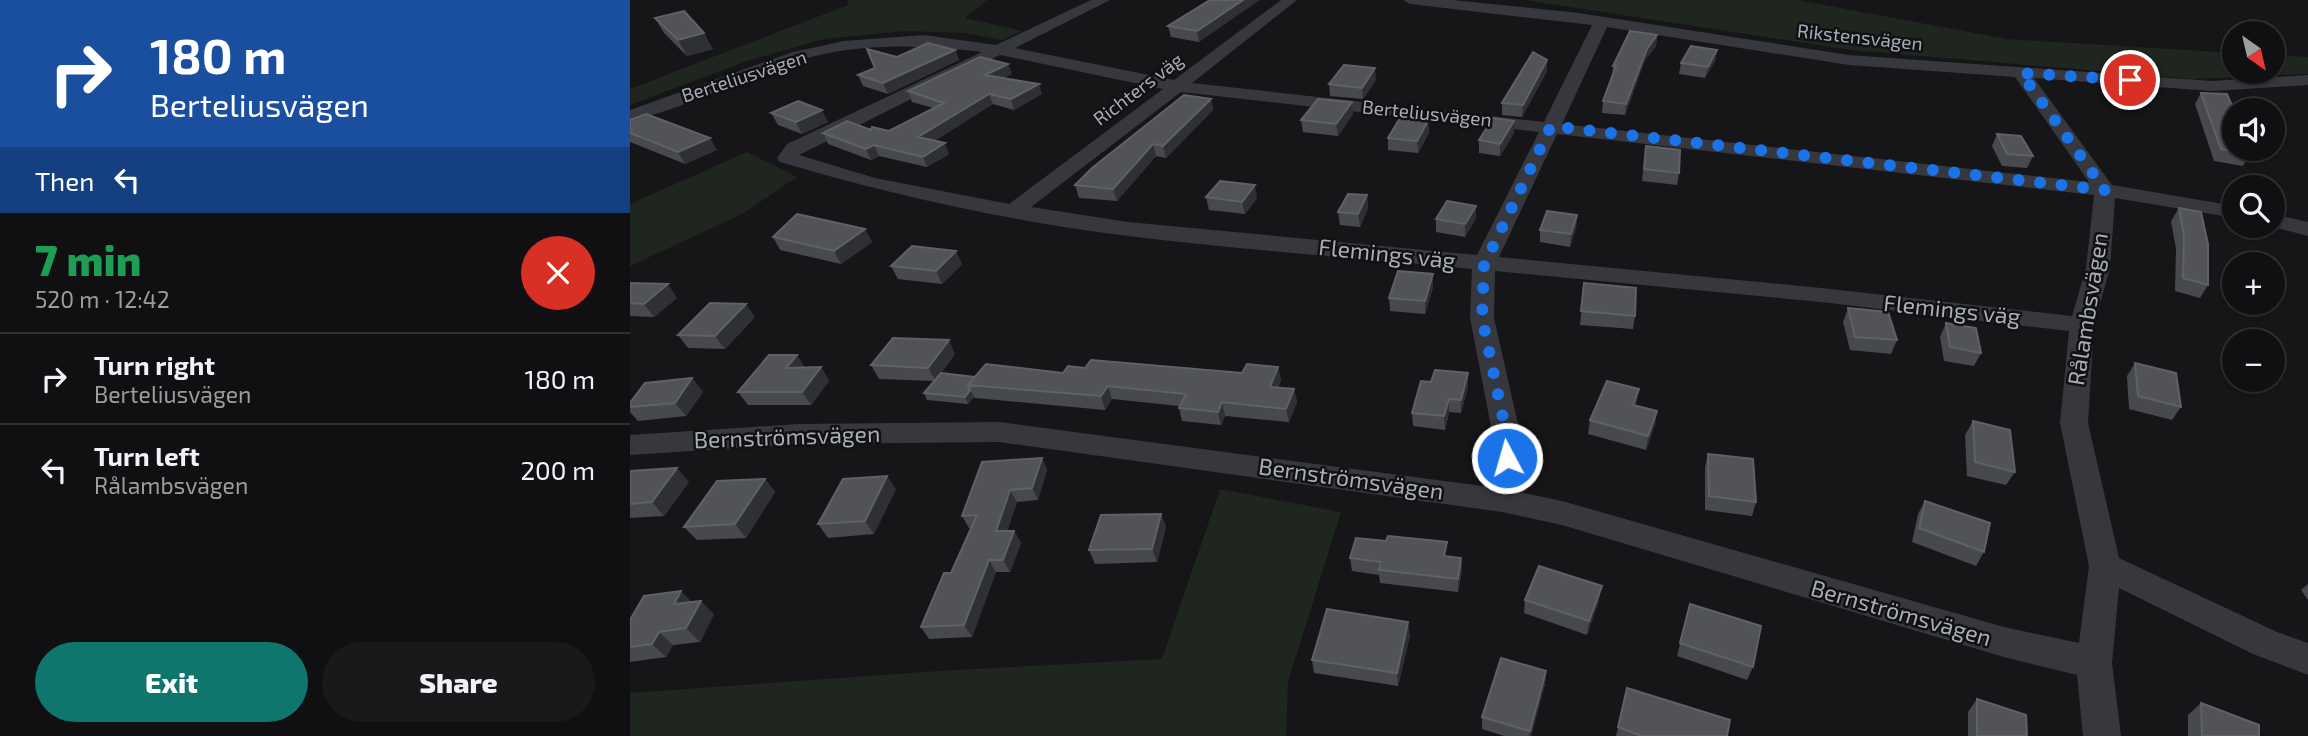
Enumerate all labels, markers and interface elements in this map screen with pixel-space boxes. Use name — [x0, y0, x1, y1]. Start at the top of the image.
street label: Rikstensvägen — [1796, 18, 1924, 55]
north arrow — [2222, 21, 2286, 84]
map controls — [2222, 21, 2285, 392]
text: 180 m — [150, 25, 286, 84]
icon: right — [35, 28, 126, 119]
street label: Berteliusvägen — [678, 45, 809, 107]
street label: Richters väg — [1088, 47, 1187, 130]
pin — [2100, 50, 2160, 110]
icon: arrive — [2111, 61, 2149, 99]
text: Berteliusvägen — [150, 85, 369, 123]
street label: Berteliusvägen — [1361, 94, 1493, 131]
button: sound — [2222, 98, 2285, 161]
icon: left — [108, 161, 146, 199]
text: Then — [35, 165, 94, 196]
button: search — [2222, 175, 2285, 238]
street label: Rålambsvägen — [2061, 230, 2113, 387]
street label: Flemings väg — [1317, 232, 1457, 274]
text: 7 min — [35, 234, 141, 284]
button: close — [521, 236, 595, 310]
button: + — [2222, 252, 2285, 315]
text: 520 m · 12:42 — [35, 285, 170, 313]
street label: Flemings väg — [1882, 288, 2022, 330]
button: − — [2222, 329, 2285, 392]
text: Turn right — [94, 349, 215, 380]
icon: right — [35, 360, 73, 398]
text: 180 m — [525, 363, 595, 394]
text: Berteliusvägen — [94, 380, 251, 408]
street label: Bernströmsvägen — [693, 419, 881, 453]
position arrow — [1470, 421, 1544, 495]
text: Turn left — [94, 440, 200, 471]
icon: left — [35, 451, 73, 489]
street label: Bernströmsvägen — [1257, 451, 1445, 505]
text: 200 m — [520, 454, 595, 485]
text: Rålambsvägen — [94, 471, 248, 499]
street label: Bernströmsvägen — [1808, 573, 1995, 651]
button: Exit — [35, 642, 308, 722]
button: Share — [322, 642, 595, 722]

